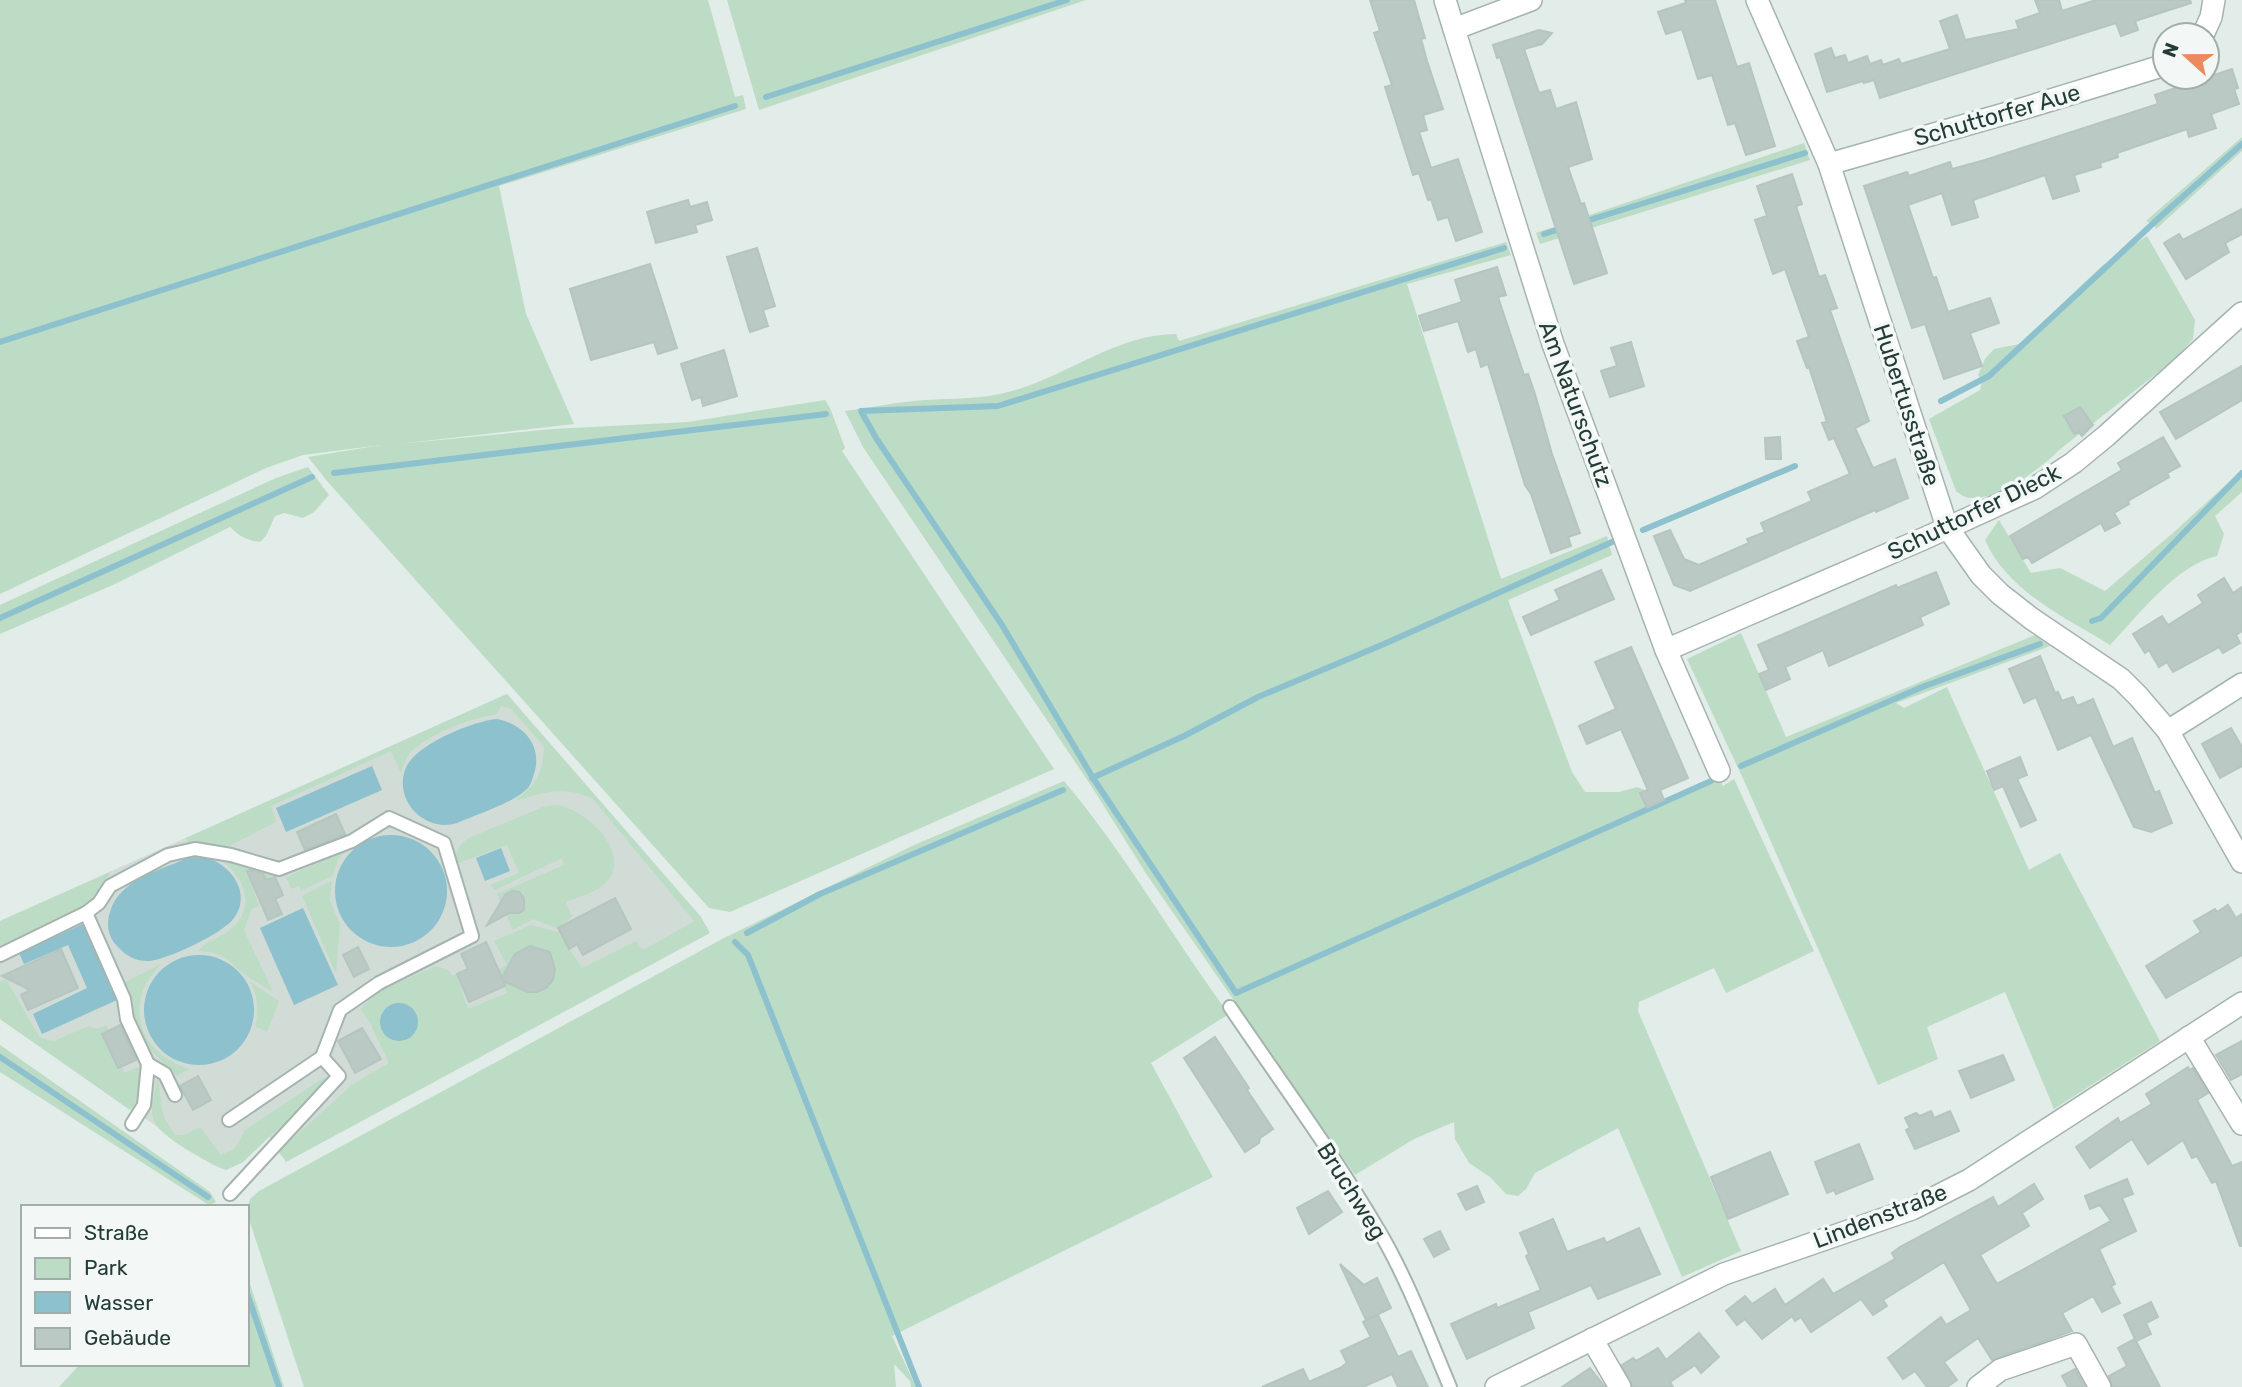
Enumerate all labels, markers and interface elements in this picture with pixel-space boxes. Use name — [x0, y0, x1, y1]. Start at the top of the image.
north arrow — [2151, 21, 2221, 91]
text: N — [2157, 40, 2184, 61]
street label: Schuttorfer Aue — [1911, 78, 2083, 152]
street label: Am Naturschutz — [1533, 317, 1619, 491]
street label: Hubertusstraße — [1868, 321, 1946, 489]
street label: Schuttorfer Dieck — [1883, 458, 2065, 566]
street label: Bruchweg — [1311, 1137, 1393, 1245]
street label: Lindenstraße — [1809, 1178, 1951, 1254]
legend — [21, 1205, 248, 1366]
text: Straße — [84, 1220, 149, 1245]
text: Park — [84, 1255, 128, 1280]
text: Wasser — [84, 1290, 153, 1315]
text: Gebäude — [84, 1325, 171, 1350]

